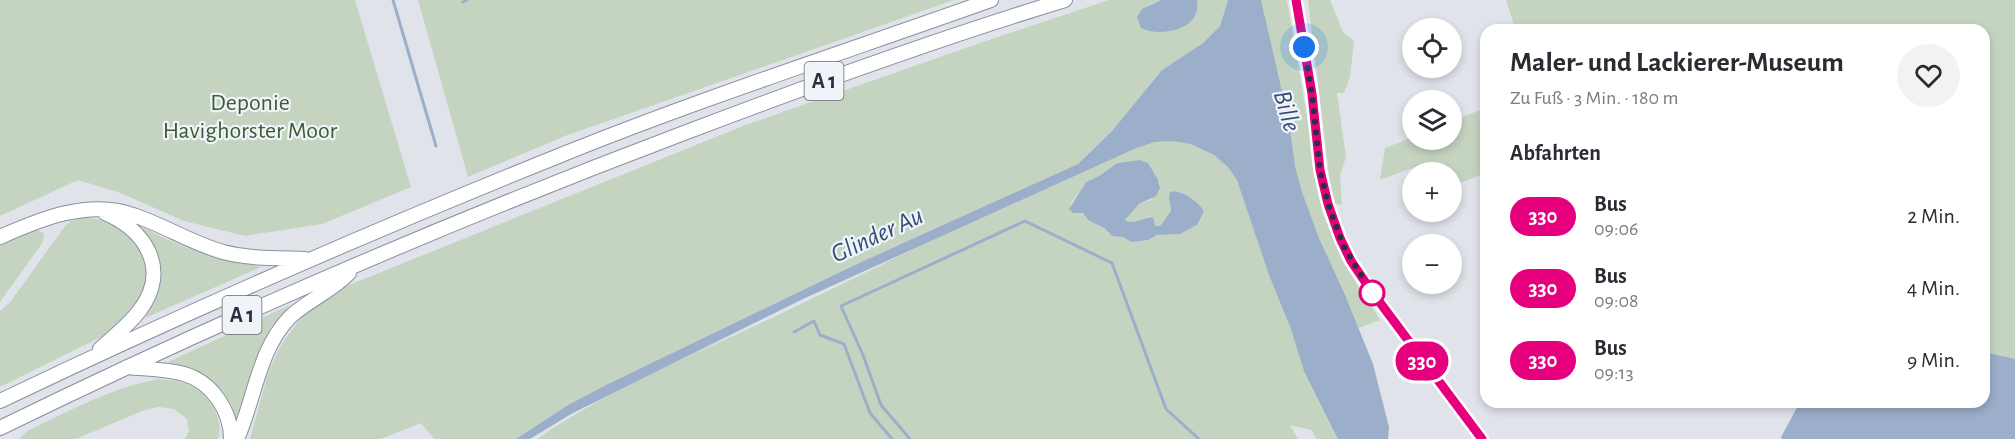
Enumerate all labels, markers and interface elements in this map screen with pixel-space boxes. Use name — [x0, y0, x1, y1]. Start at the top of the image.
map controls — [1402, 18, 1462, 294]
button: locate — [1402, 18, 1462, 78]
your location — [1289, 32, 1319, 62]
button: heart — [1897, 44, 1960, 107]
text: Maler- und Lackierer-Museum — [1510, 49, 1844, 77]
road number: A 1 — [804, 62, 844, 100]
water label: Bille — [1269, 87, 1305, 135]
text: Zu Fuß · 3 Min. · 180 m — [1510, 88, 1678, 108]
button: layers — [1402, 90, 1462, 150]
park label: Deponie Havighorster Moor — [163, 91, 338, 143]
text: Abfahrten — [1510, 142, 1601, 164]
button: + — [1402, 162, 1462, 222]
text: Bus — [1594, 193, 1627, 215]
water label: Glinder Au — [827, 202, 927, 268]
text: 2 Min. — [1907, 205, 1960, 227]
text: 330 — [1528, 206, 1558, 227]
text: 09:06 — [1594, 219, 1639, 239]
button: − — [1402, 234, 1462, 294]
text: Bus — [1594, 265, 1627, 287]
text: 4 Min. — [1907, 277, 1960, 299]
text: 330 — [1528, 278, 1558, 299]
unlabelled marker — [1359, 280, 1385, 306]
text: 09:08 — [1594, 291, 1639, 311]
road number: A 1 — [222, 296, 262, 334]
text: Bus — [1594, 337, 1627, 359]
line badge: 330 — [1388, 342, 1456, 380]
text: 9 Min. — [1907, 349, 1960, 371]
text: 330 — [1528, 350, 1558, 371]
text: 330 — [1407, 351, 1437, 372]
text: 09:13 — [1594, 363, 1634, 383]

